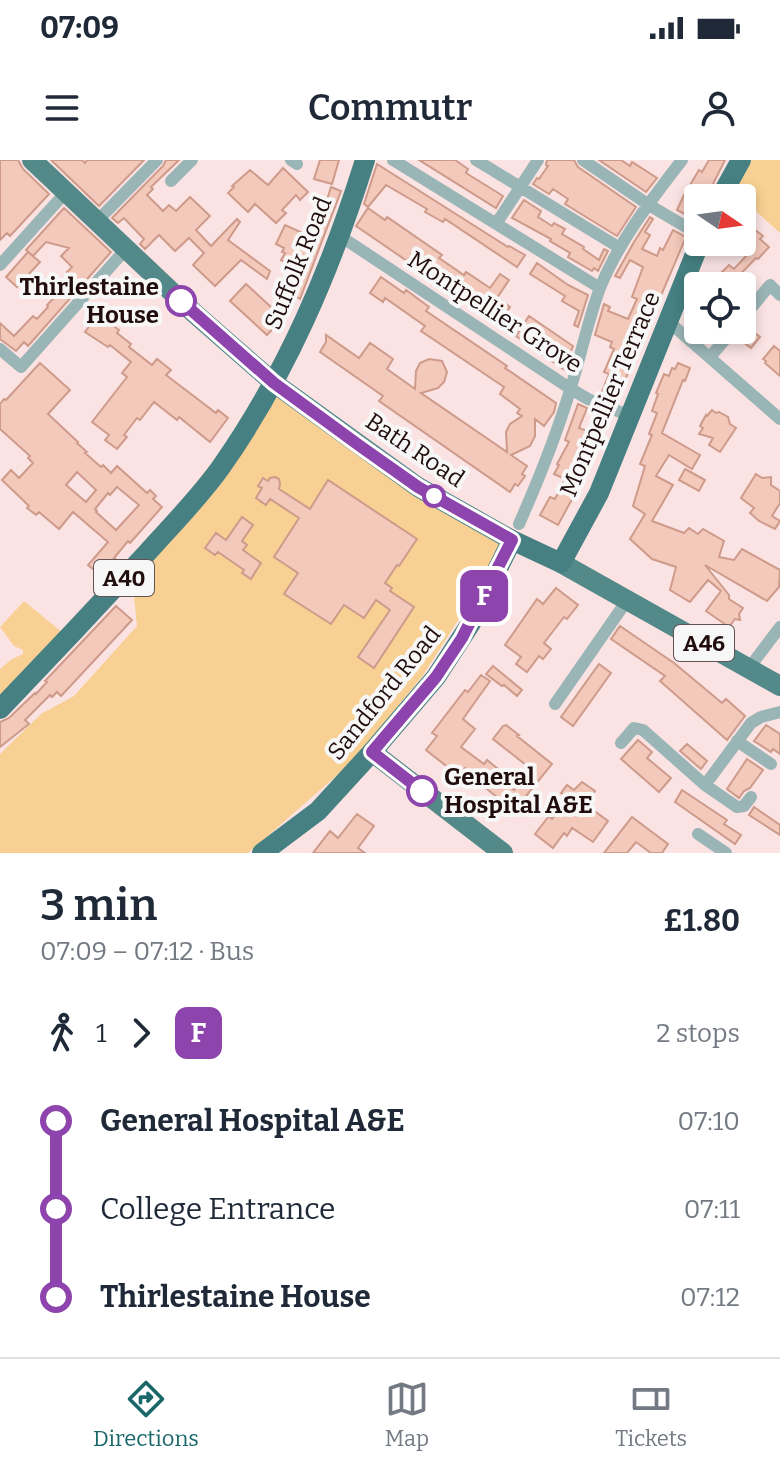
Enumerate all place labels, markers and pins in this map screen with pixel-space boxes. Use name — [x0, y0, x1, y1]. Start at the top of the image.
place label: Thirlestaine House — [19, 273, 159, 329]
marker: Thirlestaine House — [166, 286, 196, 316]
unlabelled marker — [423, 485, 445, 507]
place label: General Hospital A&E — [444, 763, 593, 819]
marker: General Hospital A&E — [407, 776, 437, 806]

